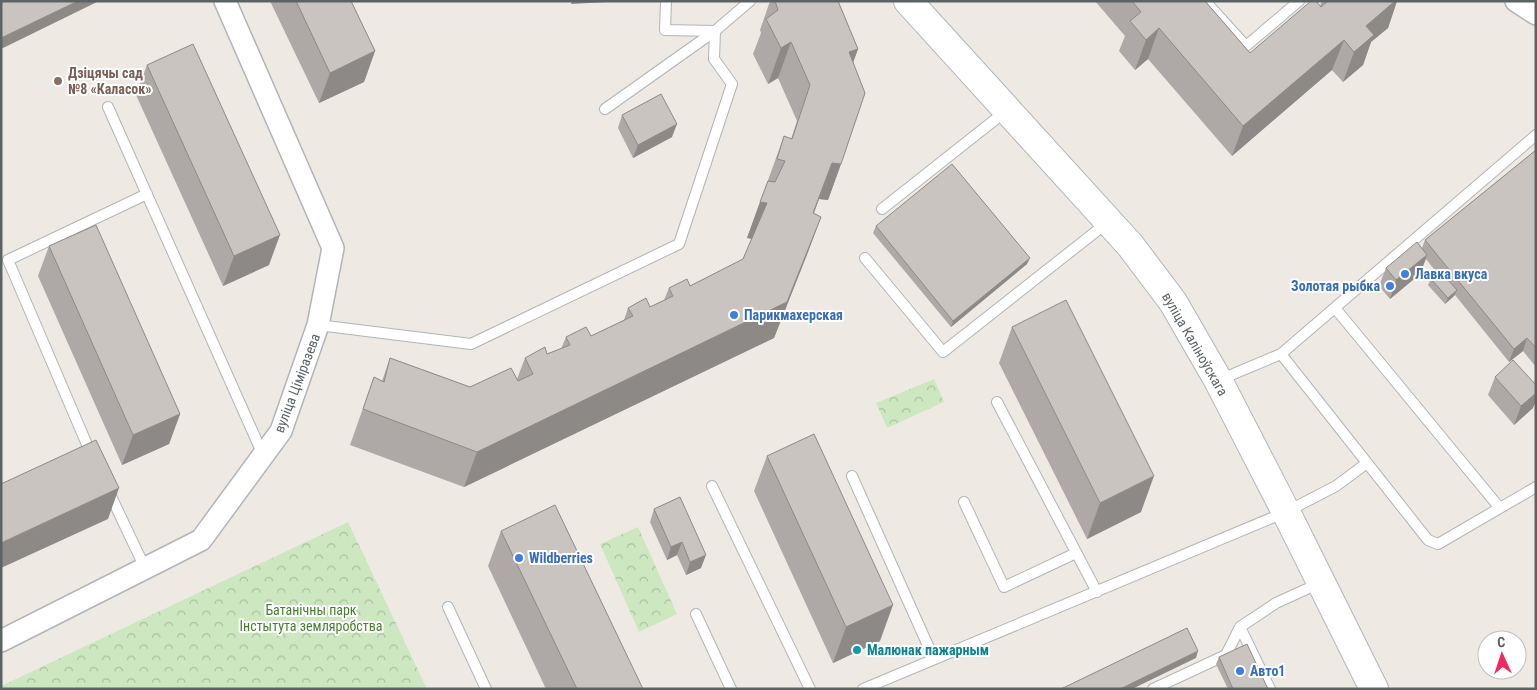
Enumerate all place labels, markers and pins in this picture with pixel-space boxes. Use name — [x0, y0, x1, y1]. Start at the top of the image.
place label: Дзіцячы сад №8 «Каласок» — [68, 65, 152, 97]
marker: Дзіцячы сад №8 «Каласок» — [52, 75, 64, 87]
place label: Лавка вкуса — [1415, 266, 1488, 282]
marker: Лавка вкуса — [1399, 268, 1411, 280]
place label: Золотая рыбка — [1291, 278, 1380, 294]
marker: Золотая рыбка — [1384, 280, 1396, 292]
place label: Парикмахерская — [744, 307, 843, 323]
marker: Парикмахерская — [728, 309, 740, 321]
place label: Wildberries — [529, 550, 593, 566]
marker: Wildberries — [513, 552, 525, 564]
place label: Малюнак пажарным — [867, 642, 989, 658]
marker: Малюнак пажарным — [851, 644, 863, 656]
place label: Авто1 — [1250, 663, 1285, 679]
marker: Авто1 — [1234, 665, 1246, 677]

